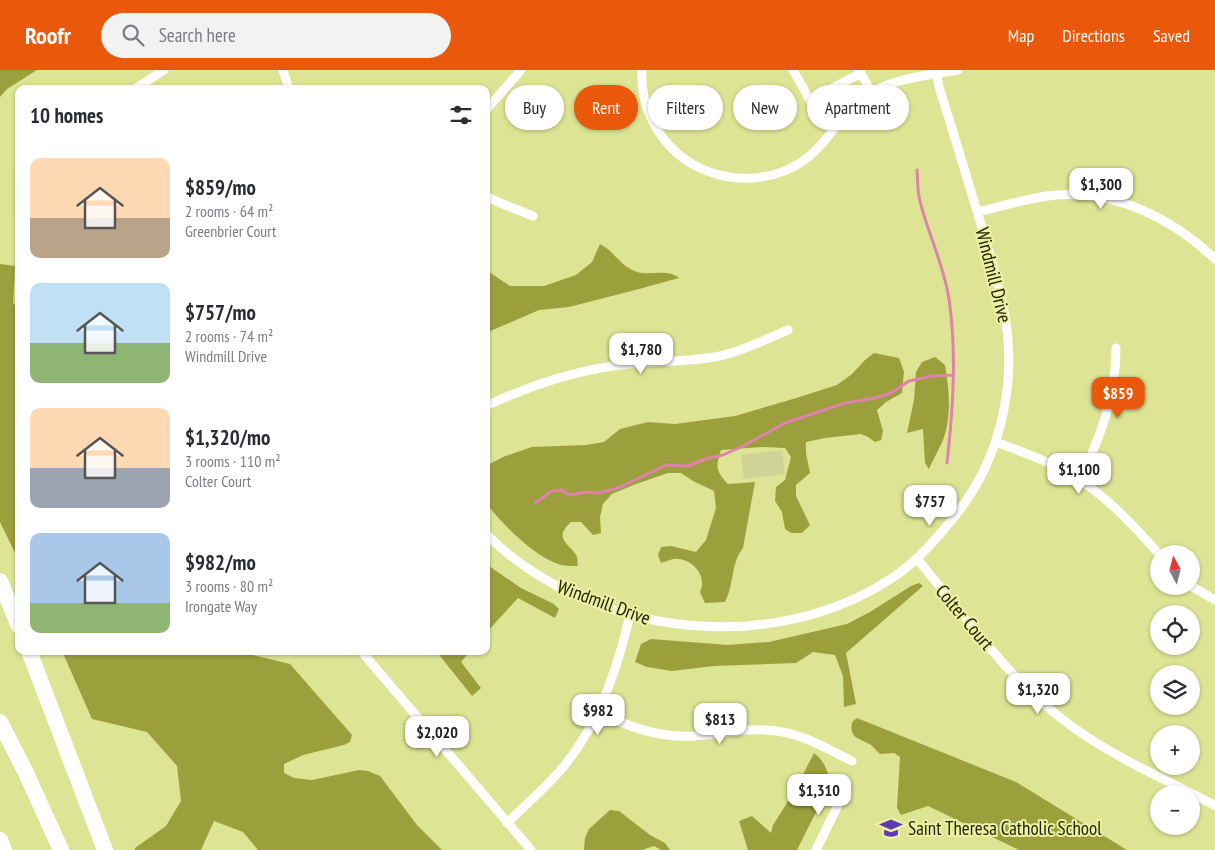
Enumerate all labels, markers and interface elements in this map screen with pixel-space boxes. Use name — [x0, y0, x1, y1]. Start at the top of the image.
search box — [101, 13, 451, 58]
text: Roofr — [25, 20, 71, 51]
icon: search — [119, 21, 147, 49]
text: Search here — [159, 23, 236, 47]
text: Map — [1008, 24, 1034, 47]
text: Directions — [1062, 24, 1125, 47]
text: Saved — [1153, 24, 1190, 47]
chip: Buy — [505, 85, 564, 130]
chip: Rent — [574, 85, 638, 130]
chip: Filters — [648, 85, 723, 130]
chip: New — [733, 85, 797, 130]
chip: Apartment — [807, 85, 909, 130]
icon: filters — [447, 101, 475, 129]
text: 10 homes — [30, 102, 103, 129]
pin: $1,300 — [1060, 168, 1142, 210]
text: $859/mo — [185, 174, 256, 201]
text: $1,300 — [1080, 174, 1122, 194]
icon: home — [70, 178, 130, 238]
text: 2 rooms · 64 m² — [185, 201, 273, 221]
text: Greenbrier Court — [185, 221, 276, 241]
street label: Windmill Drive — [971, 225, 1017, 325]
text: $757/mo — [185, 299, 256, 326]
icon: home — [70, 303, 130, 363]
text: 2 rooms · 74 m² — [185, 326, 273, 346]
pin: $1,780 — [600, 332, 682, 375]
text: $1,780 — [620, 339, 662, 359]
text: Windmill Drive — [185, 346, 267, 366]
pin: $859 — [1088, 376, 1148, 419]
text: $859 — [1103, 383, 1133, 403]
text: $1,320/mo — [185, 424, 270, 451]
icon: home — [70, 428, 130, 488]
text: 3 rooms · 110 m² — [185, 451, 281, 471]
pin: $1,100 — [1038, 452, 1120, 495]
text: $1,100 — [1058, 459, 1100, 479]
text: Colter Court — [185, 471, 251, 491]
pin: $757 — [900, 484, 960, 527]
text: $757 — [915, 491, 945, 511]
north arrow — [1150, 545, 1200, 595]
map controls — [1150, 545, 1200, 835]
text: $982/mo — [185, 549, 256, 576]
icon: home — [70, 553, 130, 613]
street label: Windmill Drive — [554, 574, 654, 630]
text: 3 rooms · 80 m² — [185, 576, 273, 596]
street label: Colter Court — [931, 579, 1000, 655]
text: Irongate Way — [185, 596, 257, 616]
button: locate — [1150, 605, 1200, 655]
button: layers — [1150, 665, 1200, 715]
pin: $1,320 — [997, 672, 1079, 715]
text: $1,320 — [1017, 679, 1059, 699]
pin: $982 — [568, 694, 628, 736]
text: $982 — [583, 700, 613, 720]
pin: $813 — [690, 702, 750, 745]
text: $813 — [705, 709, 735, 729]
pin: $2,020 — [396, 716, 478, 758]
text: $2,020 — [416, 722, 458, 742]
button: + — [1150, 725, 1200, 775]
pin: $1,310 — [778, 774, 860, 816]
text: $1,310 — [798, 780, 840, 800]
button: − — [1150, 785, 1200, 835]
school or university icon: Saint Theresa Catholic School — [878, 815, 904, 841]
place label: Saint Theresa Catholic School — [908, 816, 1102, 840]

